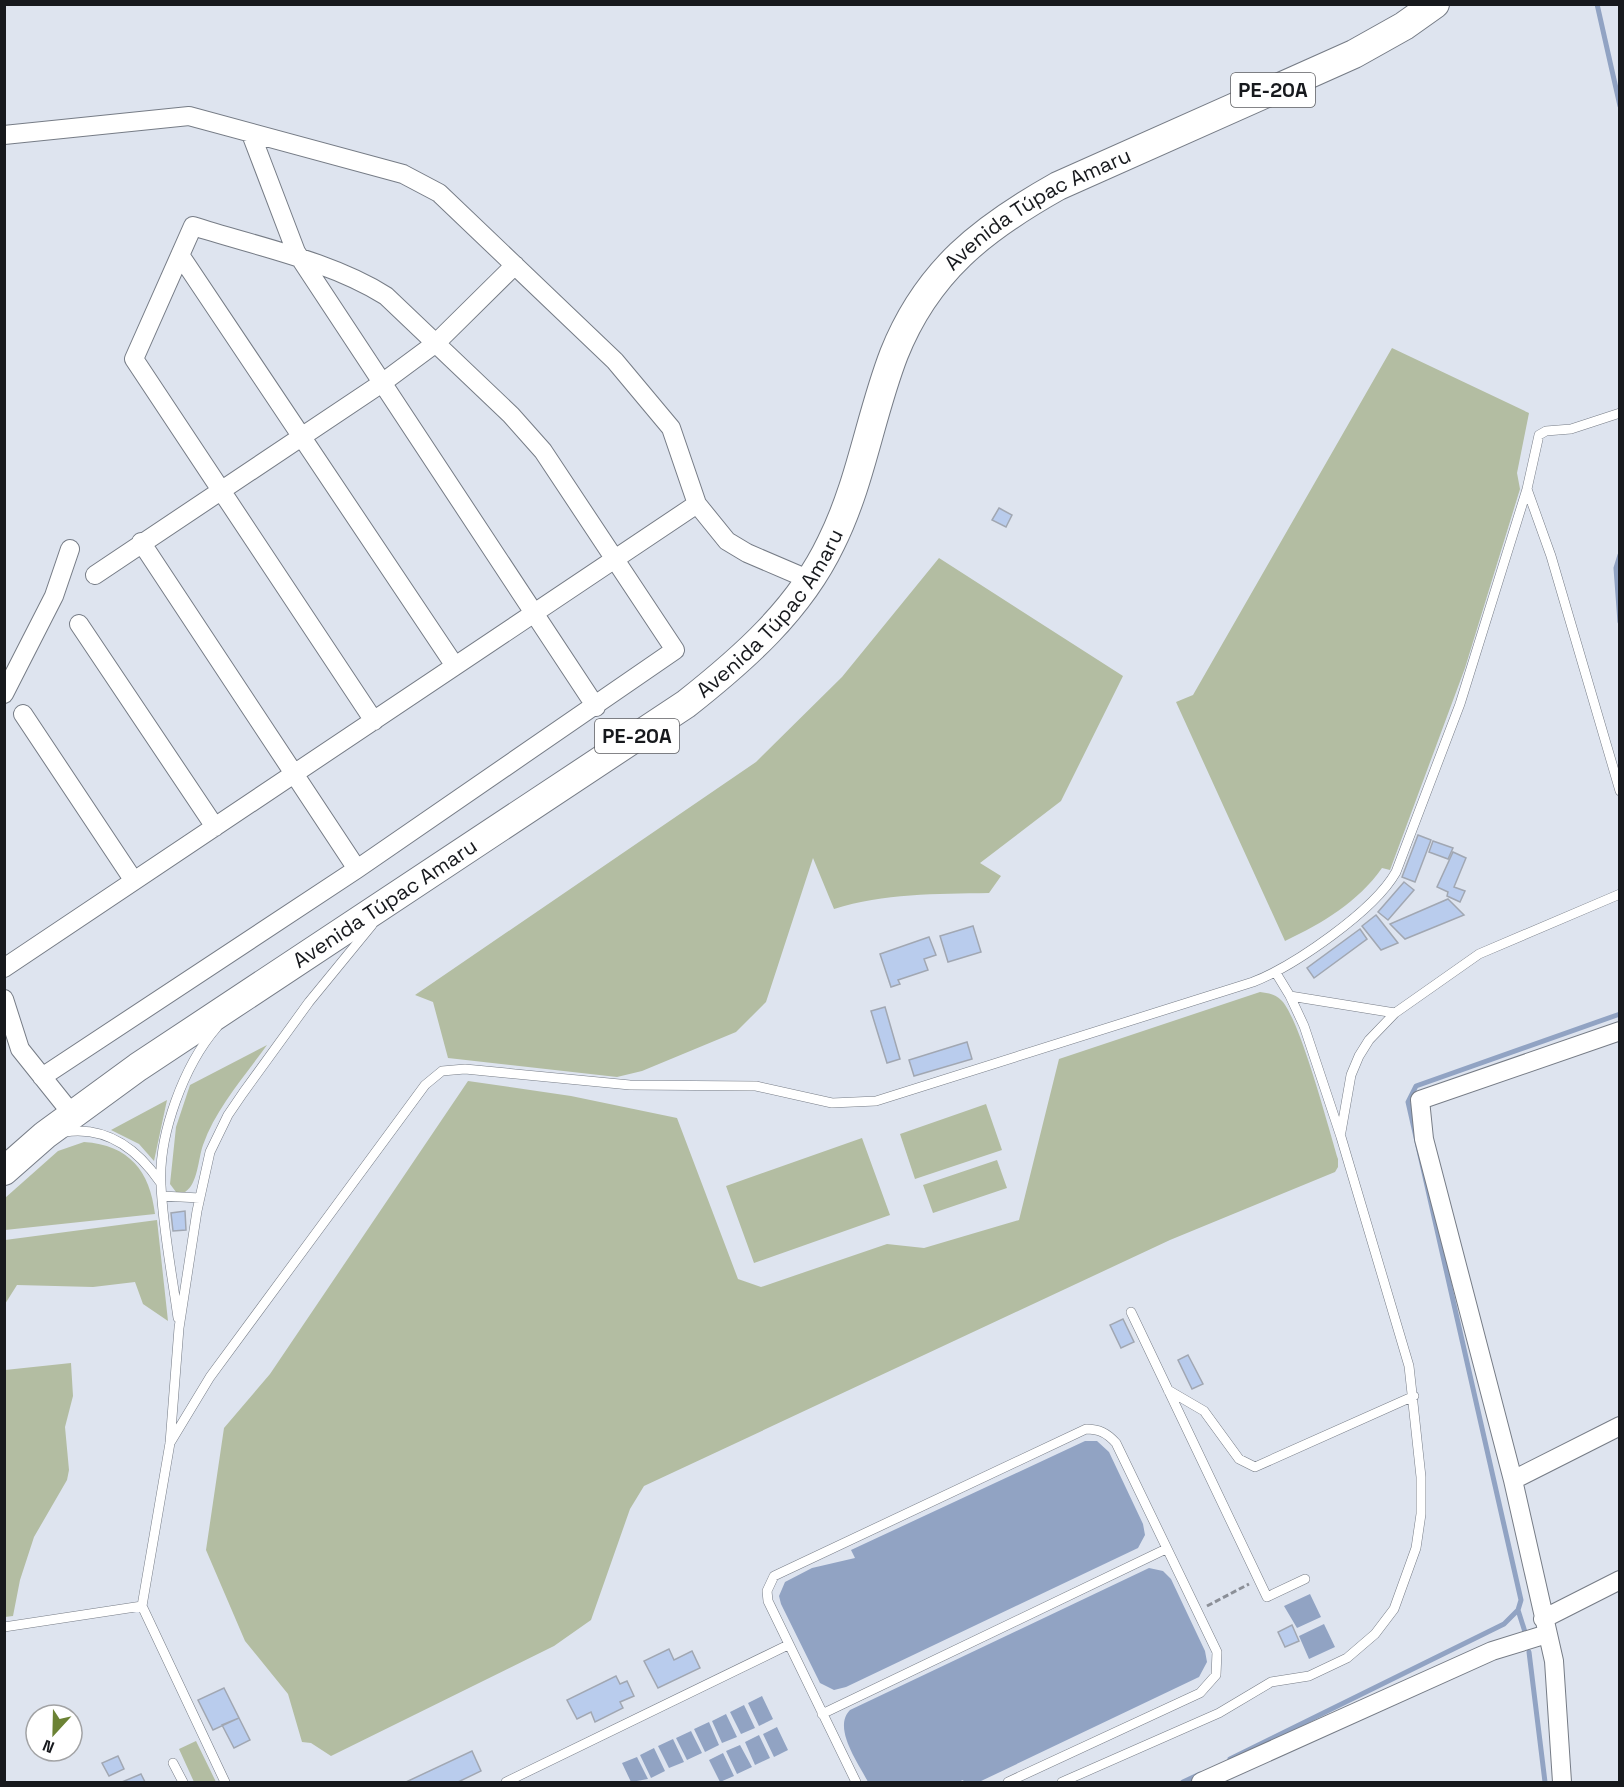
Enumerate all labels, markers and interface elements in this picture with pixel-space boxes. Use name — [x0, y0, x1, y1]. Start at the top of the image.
road number: PE-20A — [1231, 73, 1315, 107]
street label: Avenida Túpac Amaru — [938, 141, 1135, 276]
street label: Avenida Túpac Amaru — [691, 524, 849, 703]
road number: PE-20A — [595, 719, 679, 753]
street label: Avenida Túpac Amaru — [287, 832, 482, 974]
north arrow — [24, 1703, 84, 1763]
text: N — [40, 1735, 57, 1758]

